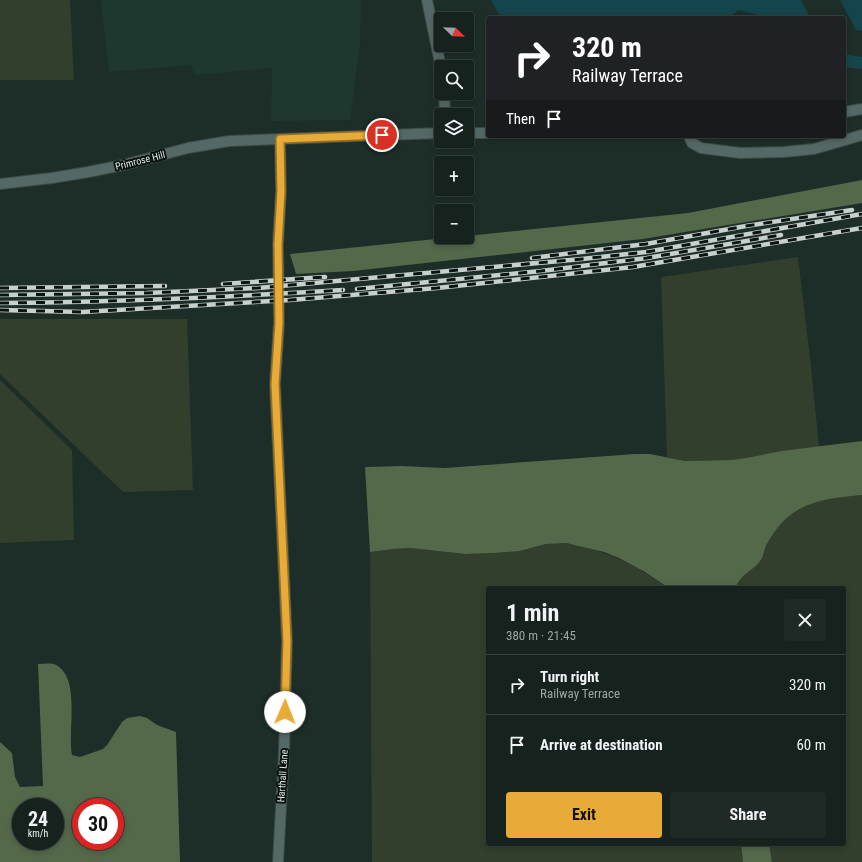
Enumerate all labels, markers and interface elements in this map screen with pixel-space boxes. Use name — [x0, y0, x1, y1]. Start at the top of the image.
north arrow — [434, 12, 474, 52]
map controls — [434, 12, 474, 244]
text: 320 m — [572, 31, 642, 64]
icon: right — [506, 32, 558, 84]
button: search — [434, 60, 474, 100]
text: Railway Terrace — [572, 65, 683, 86]
button: layers — [434, 108, 474, 148]
icon: arrive — [543, 108, 565, 130]
text: Then — [506, 110, 535, 128]
pin — [365, 118, 399, 152]
icon: arrive — [371, 124, 393, 146]
street label: Primrose Hill — [114, 149, 166, 172]
button: + — [434, 156, 474, 196]
button: − — [434, 204, 474, 244]
text: 1 min — [506, 599, 559, 627]
button: close — [784, 599, 826, 641]
text: 380 m · 21:45 — [506, 628, 576, 643]
text: Turn right — [540, 668, 599, 686]
icon: right — [506, 674, 528, 696]
text: 320 m — [789, 676, 826, 694]
text: Railway Terrace — [540, 686, 620, 701]
position arrow — [264, 691, 306, 733]
icon: arrive — [506, 734, 528, 756]
text: Arrive at destination — [540, 736, 663, 754]
text: 60 m — [796, 736, 826, 754]
street label: Harthall Lane — [275, 749, 290, 803]
button: Exit — [506, 792, 662, 838]
button: Share — [670, 792, 826, 838]
speed limit sign: 30 — [72, 798, 124, 850]
text: 24 — [28, 807, 48, 831]
text: km/h — [28, 828, 48, 839]

